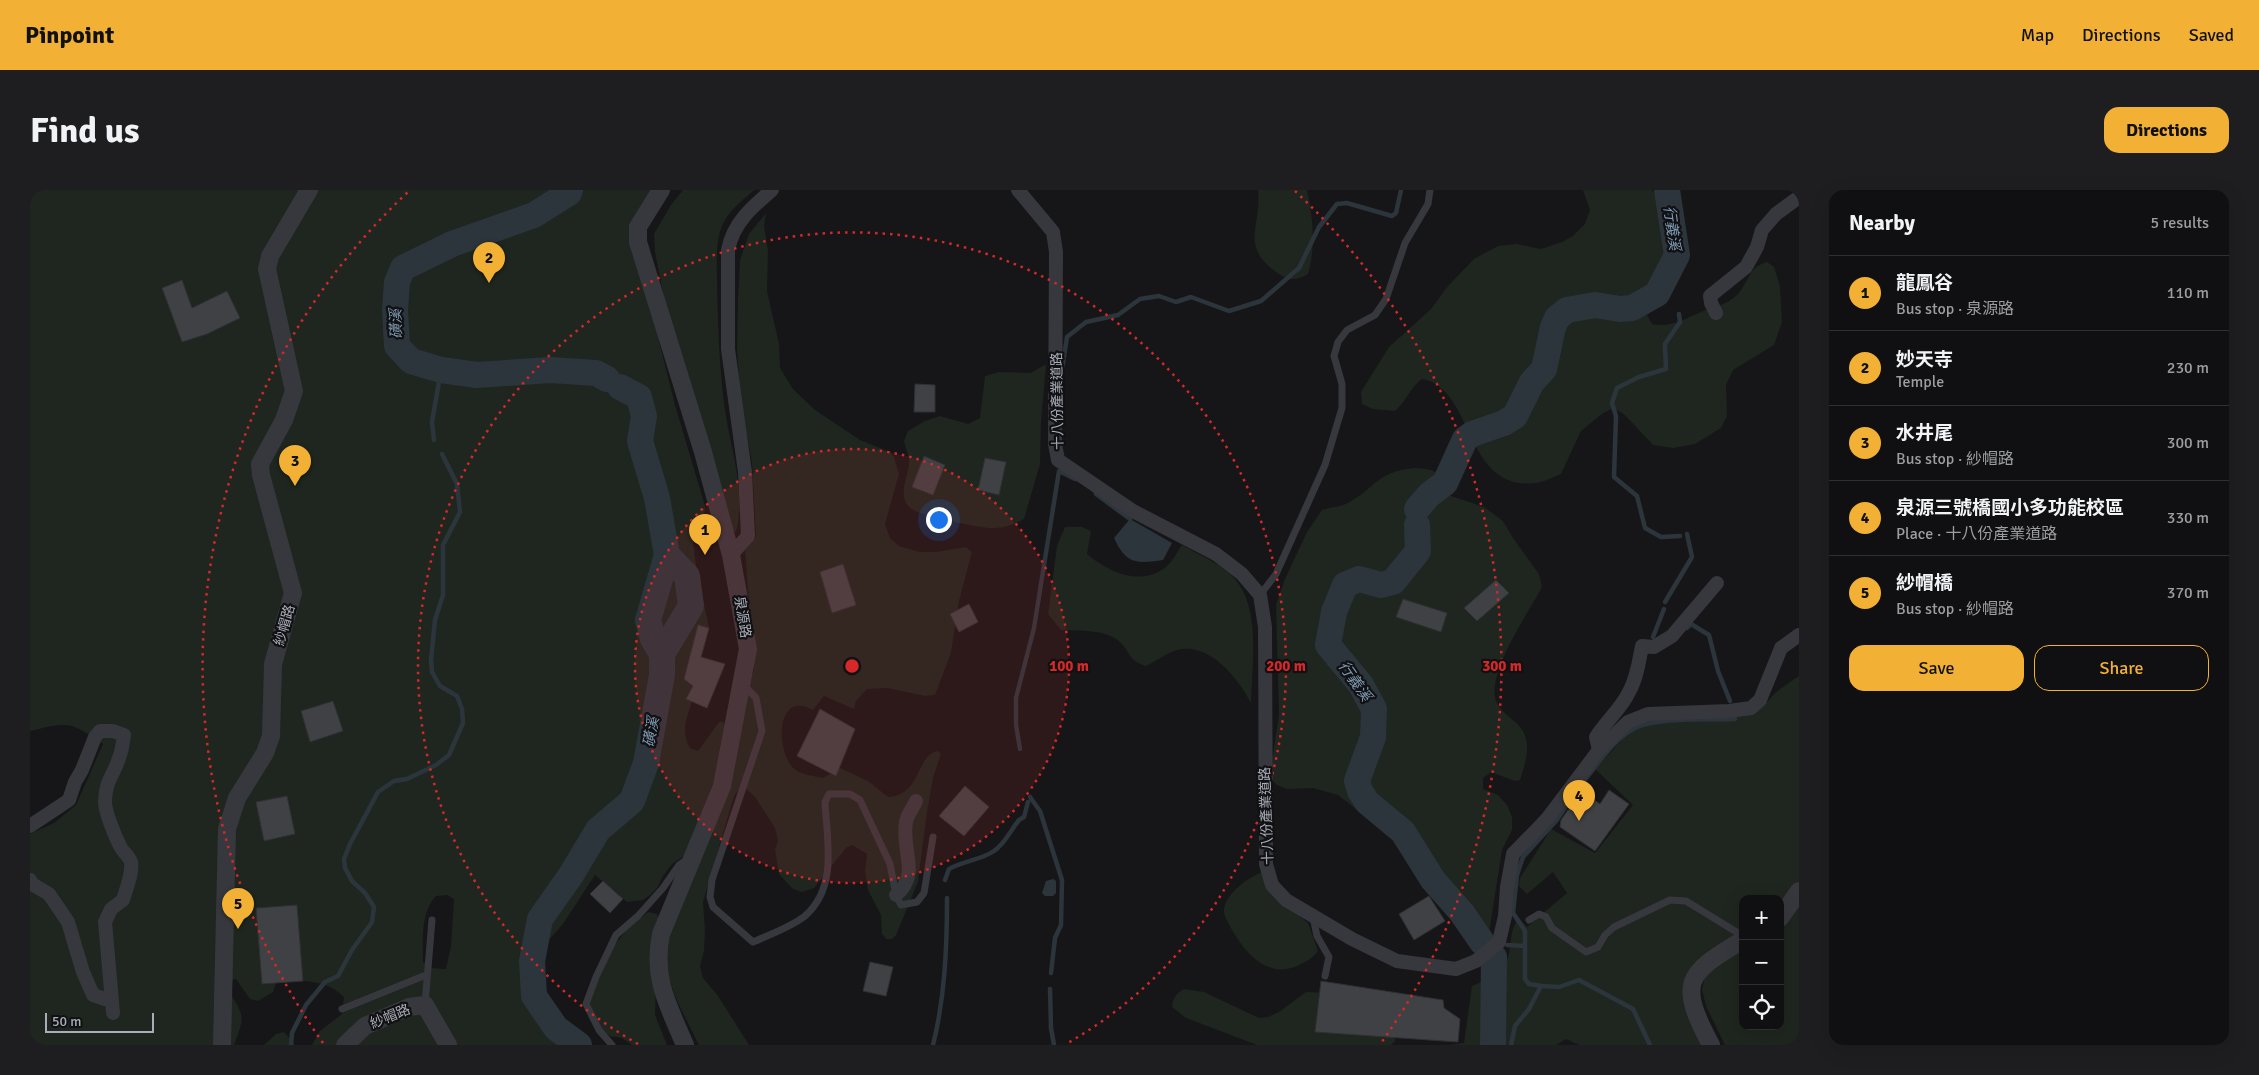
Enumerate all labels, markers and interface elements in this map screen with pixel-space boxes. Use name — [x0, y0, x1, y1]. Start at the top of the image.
text: Pinpoint — [25, 20, 114, 50]
text: Map — [2021, 24, 2054, 46]
text: Directions — [2082, 24, 2161, 46]
text: Saved — [2189, 24, 2234, 46]
button: Directions — [2104, 107, 2229, 153]
text: Find us — [30, 109, 140, 152]
water label: 行義溪 — [1660, 204, 1684, 254]
text: Nearby — [1849, 210, 1915, 236]
text: 5 results — [2150, 213, 2209, 233]
pin: 2 — [473, 242, 505, 283]
text: 龍鳳谷 — [1896, 271, 1953, 295]
text: 1 — [1861, 283, 1869, 303]
text: 110 m — [2167, 283, 2209, 303]
text: Bus stop · 泉源路 — [1896, 299, 2014, 319]
water label: 磺溪 — [386, 307, 406, 339]
text: 妙天寺 — [1896, 348, 1953, 372]
street label: 十八份產業道路 — [1048, 352, 1067, 450]
text: 2 — [1861, 358, 1869, 378]
text: 230 m — [2167, 358, 2209, 378]
text: Temple — [1896, 372, 1944, 392]
text: 水井尾 — [1896, 421, 1953, 445]
text: 3 — [1861, 433, 1869, 453]
text: 300 m — [2167, 433, 2209, 453]
pin: 3 — [279, 445, 311, 486]
text: Bus stop · 紗帽路 — [1896, 449, 2014, 469]
text: 泉源三號橋國小多功能校區 — [1896, 496, 2124, 520]
your location — [926, 507, 952, 533]
text: 4 — [1861, 508, 1869, 528]
text: 330 m — [2167, 508, 2209, 528]
pin: 1 — [689, 514, 721, 555]
text: Place · 十八份產業道路 — [1896, 524, 2057, 544]
text: 紗帽橋 — [1896, 571, 1953, 595]
text: 5 — [1861, 583, 1869, 603]
text: 370 m — [2167, 583, 2209, 603]
street label: 泉源路 — [731, 595, 754, 639]
text: Bus stop · 紗帽路 — [1896, 599, 2014, 619]
street label: 紗帽路 — [271, 603, 298, 648]
button: Save — [1849, 645, 2024, 691]
button: Share — [2034, 645, 2209, 691]
centre of rings — [843, 657, 861, 675]
text: 100 m — [1049, 657, 1089, 675]
text: 200 m — [1266, 657, 1306, 675]
water label: 行義溪 — [1335, 657, 1376, 706]
text: 300 m — [1482, 657, 1522, 675]
water label: 磺溪 — [640, 714, 663, 748]
street label: 十八份產業道路 — [1256, 767, 1277, 865]
pin: 4 — [1563, 780, 1595, 821]
pin: 5 — [222, 888, 254, 929]
map controls — [1739, 895, 1784, 1030]
button: + — [1739, 895, 1784, 940]
button: − — [1739, 940, 1784, 985]
button: locate — [1739, 985, 1784, 1030]
street label: 紗帽路 — [368, 1001, 413, 1032]
scale bar — [45, 1010, 154, 1033]
text: 50 m — [52, 1013, 81, 1030]

